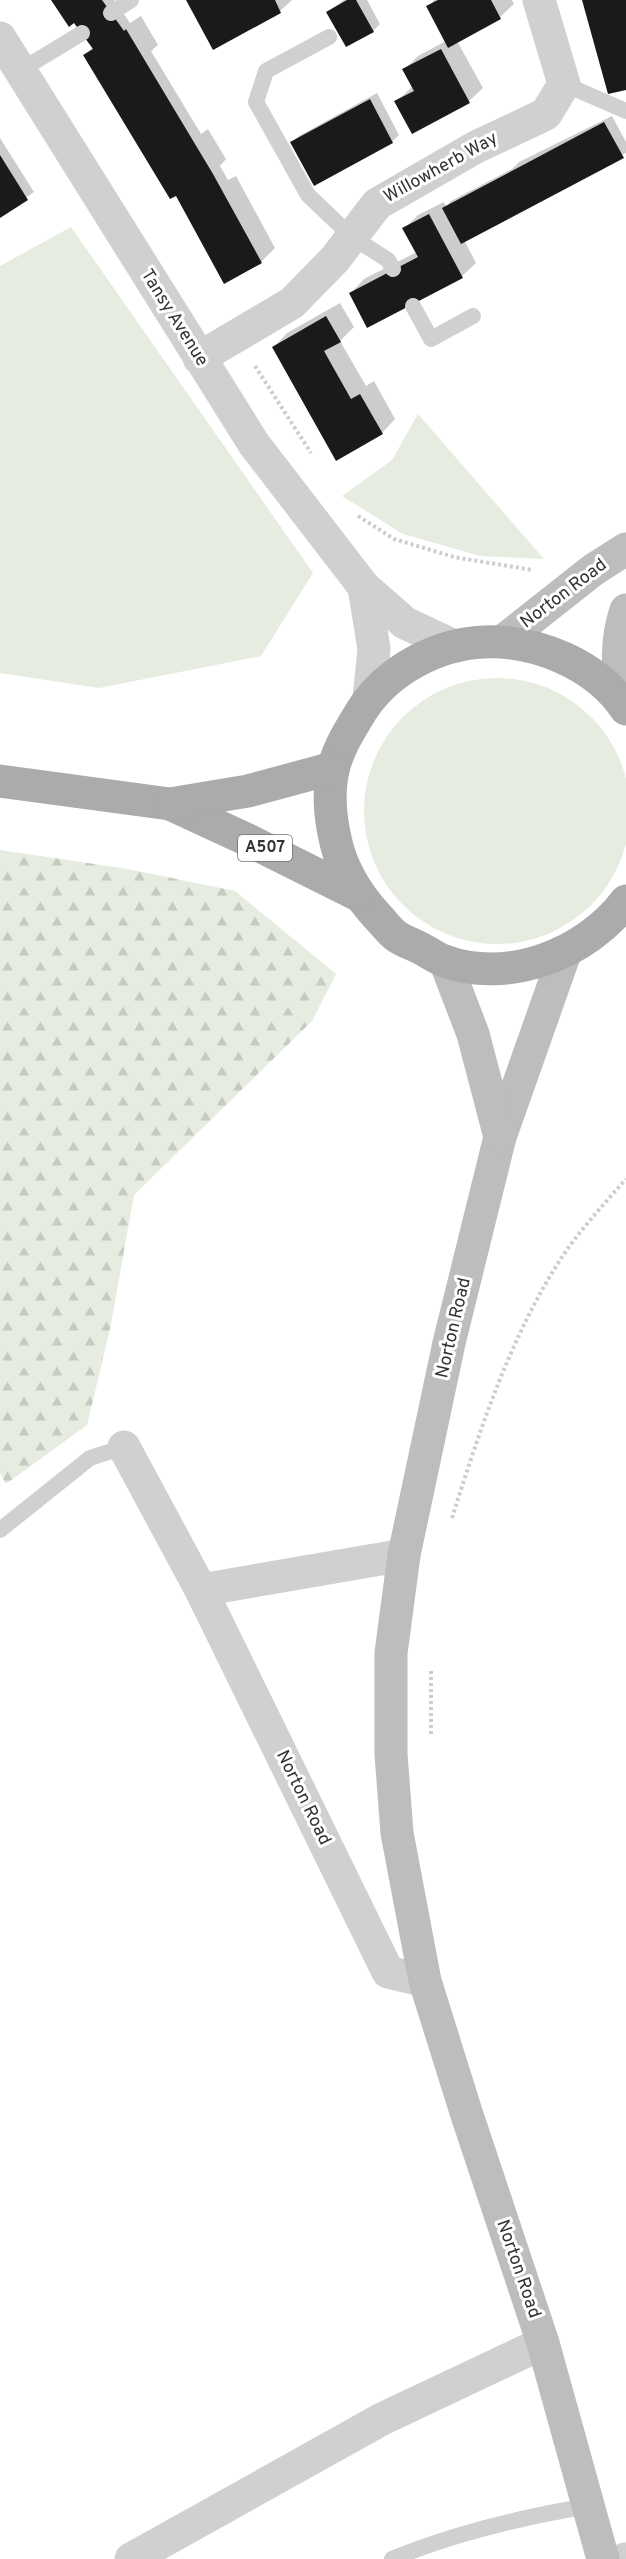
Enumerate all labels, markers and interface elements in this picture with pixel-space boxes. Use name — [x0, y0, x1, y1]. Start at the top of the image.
street label: Willowherb Way — [380, 127, 502, 209]
street label: Tansy Avenue — [135, 265, 213, 371]
street label: Norton Road — [516, 554, 612, 634]
road number: A507 — [238, 835, 292, 861]
street label: Norton Road — [431, 1275, 477, 1381]
street label: Norton Road — [270, 1747, 336, 1849]
street label: Norton Road — [490, 2217, 546, 2321]

